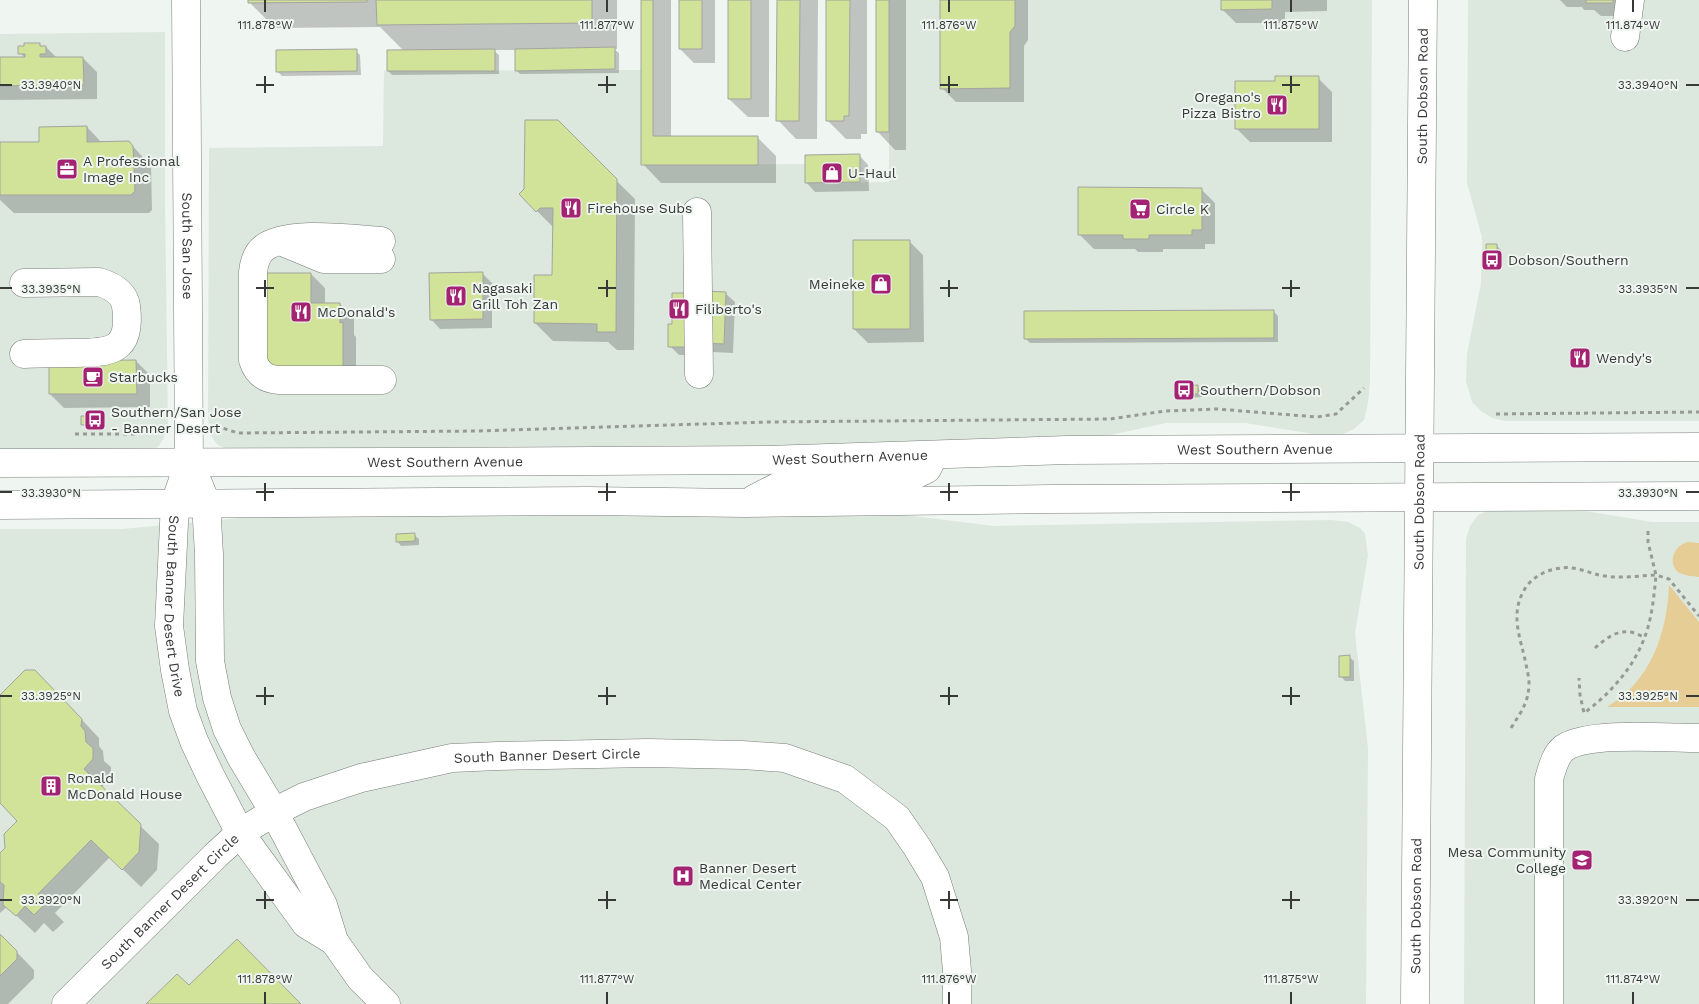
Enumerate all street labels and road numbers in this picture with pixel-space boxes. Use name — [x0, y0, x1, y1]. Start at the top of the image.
street label: South Dobson Road — [1414, 28, 1431, 164]
street label: South San Jose — [179, 192, 196, 300]
street label: South Dobson Road — [1410, 434, 1428, 570]
street label: West Southern Avenue — [1177, 441, 1333, 457]
street label: West Southern Avenue — [772, 447, 928, 468]
street label: West Southern Avenue — [367, 453, 523, 470]
street label: South Banner Desert Drive — [161, 515, 188, 698]
street label: South Banner Desert Circle — [454, 745, 641, 766]
street label: South Banner Desert Circle — [98, 830, 242, 973]
street label: South Dobson Road — [1407, 838, 1424, 974]

